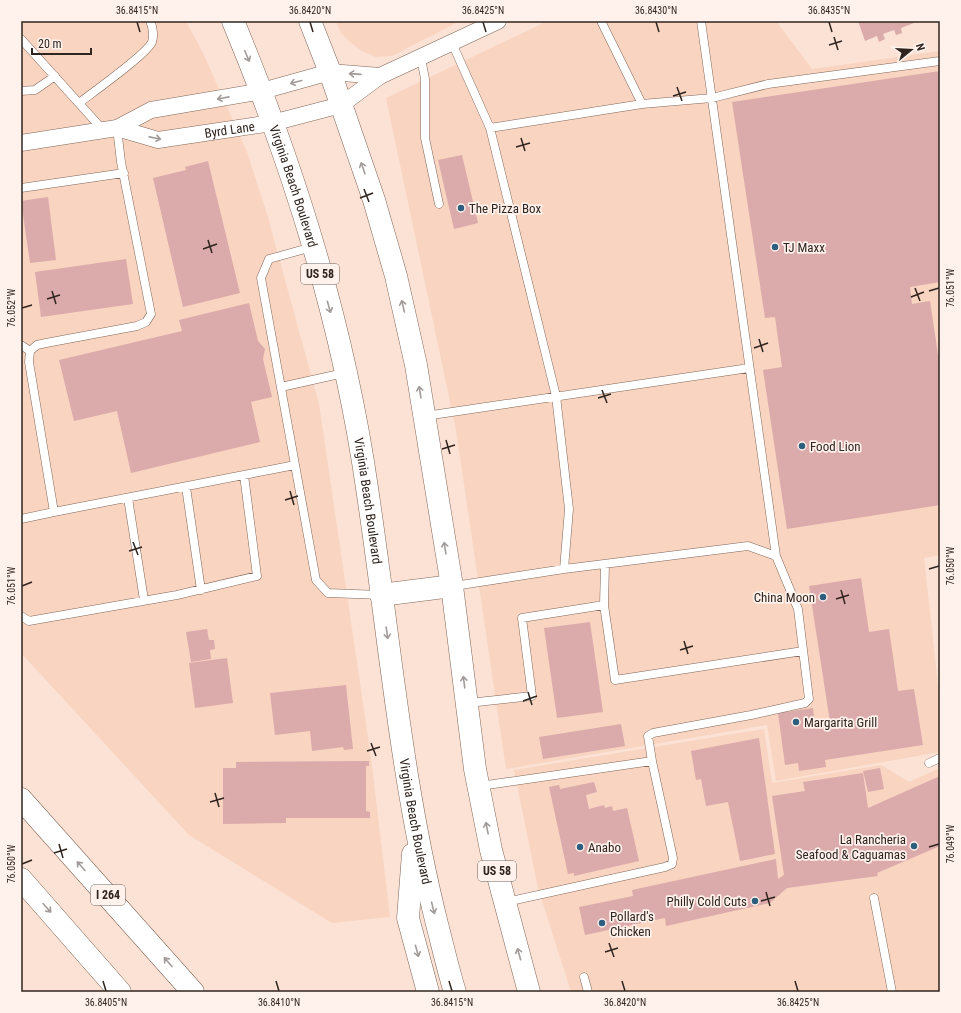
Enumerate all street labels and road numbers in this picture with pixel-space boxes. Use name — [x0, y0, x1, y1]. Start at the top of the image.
street label: Byrd Lane — [203, 119, 256, 141]
street label: Virginia Beach Boulevard — [266, 123, 320, 249]
road number: US 58 — [301, 264, 339, 284]
street label: Virginia Beach Boulevard — [351, 437, 385, 565]
street label: Virginia Beach Boulevard — [396, 757, 434, 886]
road number: US 58 — [478, 861, 516, 881]
road number: I 264 — [91, 885, 125, 905]

